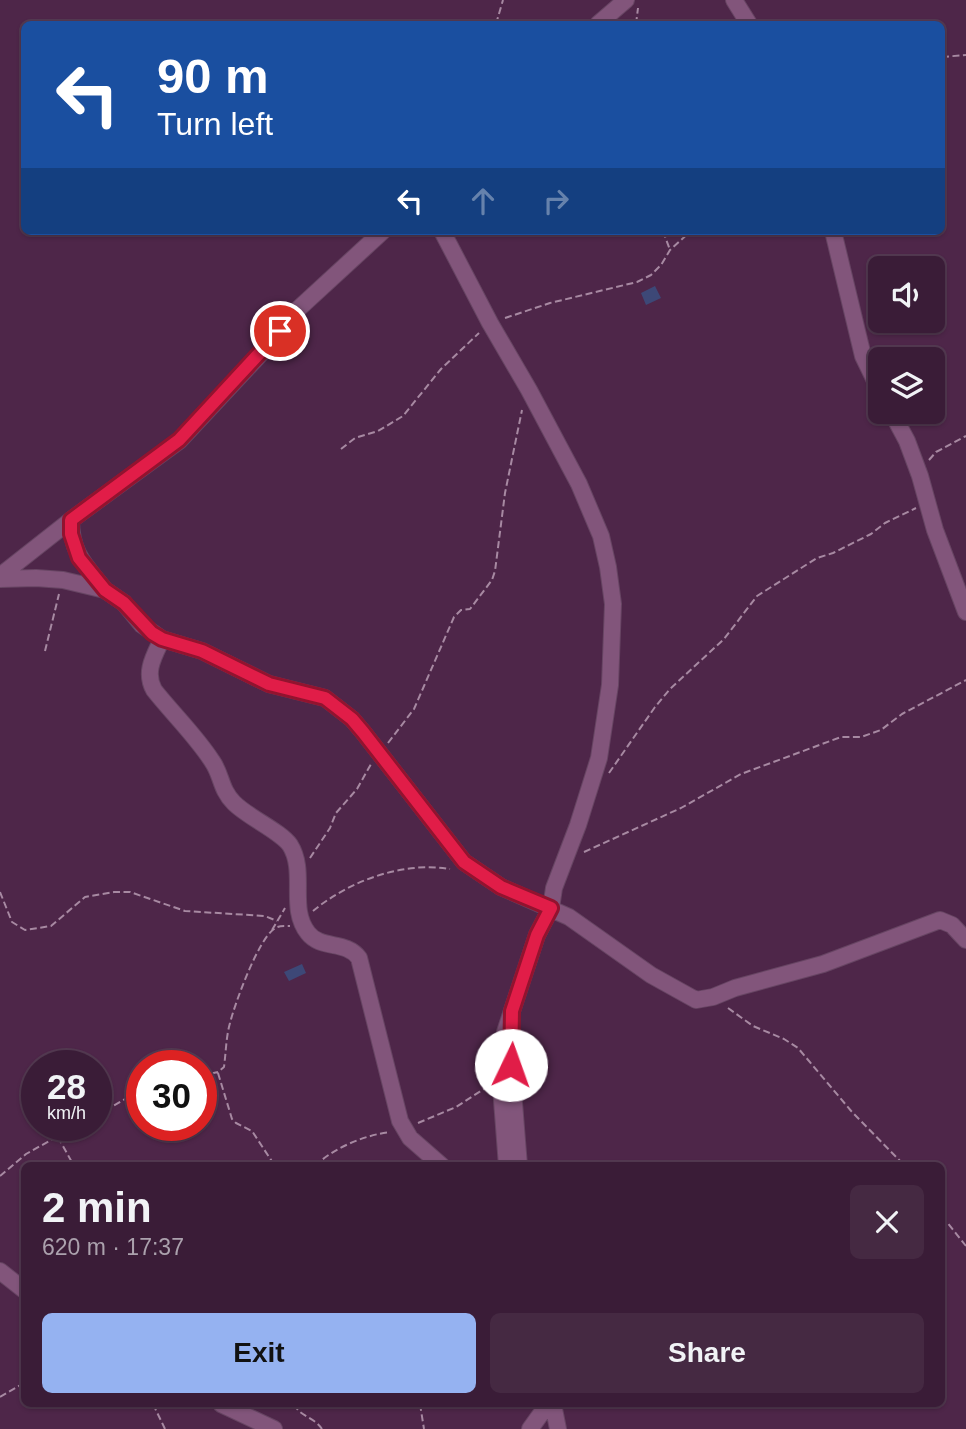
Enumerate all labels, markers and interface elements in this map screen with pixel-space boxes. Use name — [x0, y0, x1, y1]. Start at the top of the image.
icon: left — [42, 49, 133, 140]
text: 90 m — [157, 49, 269, 103]
text: Turn left — [157, 106, 273, 142]
icon: left — [391, 182, 429, 220]
icon: ahead — [464, 182, 502, 220]
icon: right — [537, 182, 575, 220]
map controls — [868, 256, 945, 424]
button: sound — [868, 256, 945, 333]
pin — [250, 301, 310, 361]
icon: arrive — [261, 312, 299, 350]
button: layers — [868, 347, 945, 424]
position arrow — [474, 1028, 548, 1102]
speed limit sign: 30 — [126, 1050, 217, 1141]
text: 28 — [47, 1067, 86, 1106]
text: km/h — [47, 1103, 86, 1123]
text: 2 min — [42, 1184, 152, 1231]
button: close — [850, 1185, 924, 1259]
text: 620 m · 17:37 — [42, 1234, 184, 1260]
button: Exit — [42, 1313, 476, 1393]
button: Share — [490, 1313, 924, 1393]

